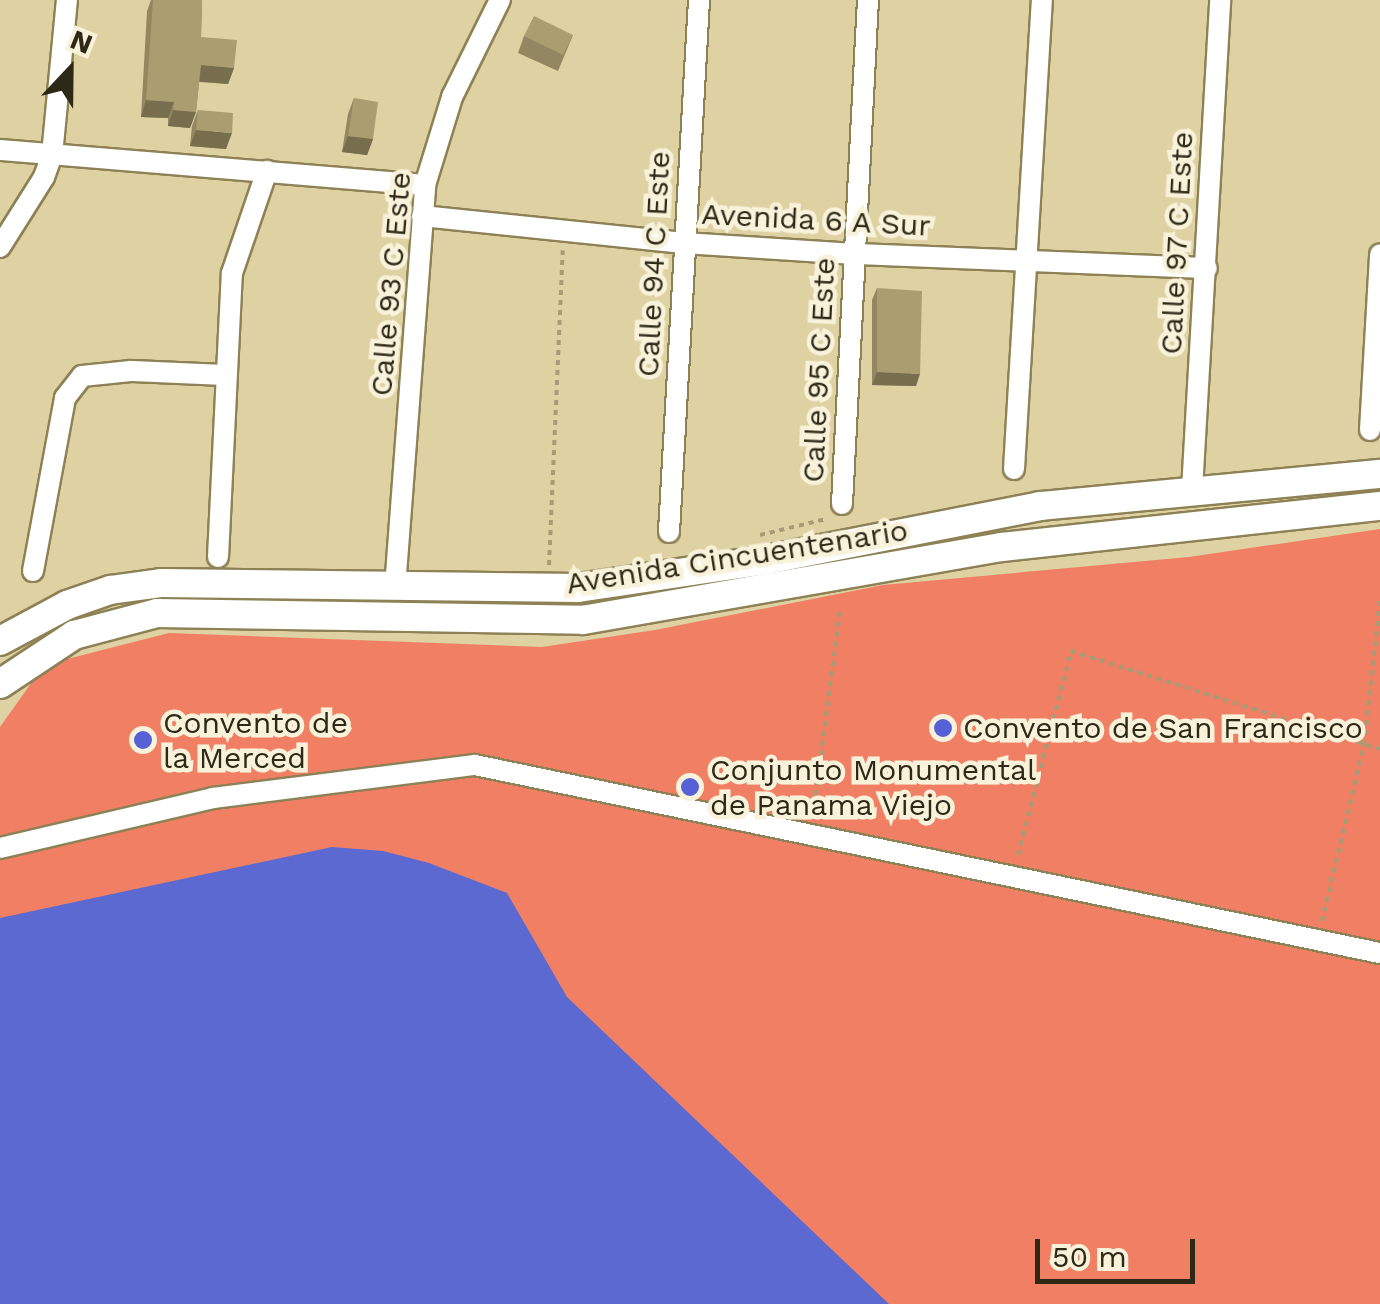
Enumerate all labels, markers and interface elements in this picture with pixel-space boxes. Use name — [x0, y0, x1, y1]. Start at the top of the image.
north arrow — [20, 20, 120, 120]
text: N — [66, 23, 97, 61]
street label: Calle 97 C Este — [1153, 130, 1201, 356]
street label: Calle 94 C Este — [630, 150, 678, 378]
street label: Calle 93 C Este — [363, 170, 419, 398]
street label: Avenida 6 A Sur — [699, 196, 933, 244]
street label: Calle 95 C Este — [795, 257, 843, 483]
street label: Avenida Cincuentenario — [563, 512, 911, 602]
place label: Convento de la Merced — [163, 705, 348, 776]
place label: Convento de San Francisco — [963, 710, 1363, 746]
marker: Convento de San Francisco — [932, 717, 954, 739]
marker: Convento de la Merced — [132, 729, 154, 751]
place label: Conjunto Monumental de Panama Viejo — [710, 752, 1036, 822]
marker: Conjunto Monumental de Panama Viejo — [679, 776, 701, 798]
scale bar — [1040, 1219, 1200, 1281]
text: 50 m — [1052, 1239, 1127, 1274]

